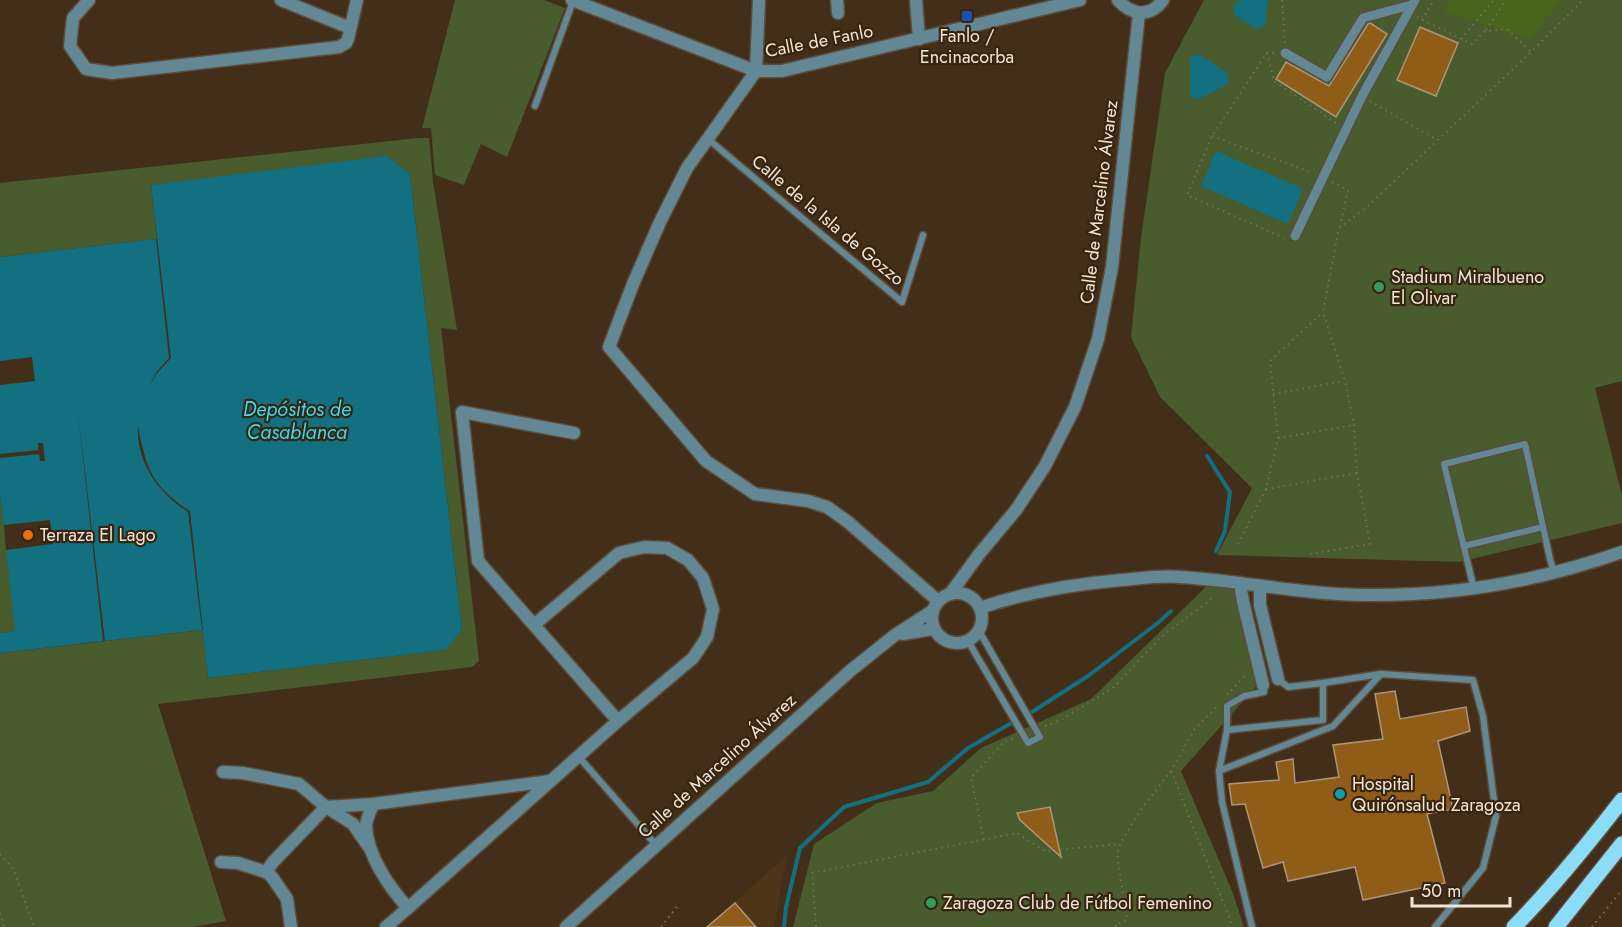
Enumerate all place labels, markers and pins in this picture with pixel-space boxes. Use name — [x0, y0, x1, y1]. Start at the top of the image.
marker: Fanlo / Encinacorba — [960, 9, 974, 23]
place label: Fanlo / Encinacorba — [920, 23, 1014, 70]
place label: Stadium Miralbueno El Olivar — [1391, 264, 1544, 311]
marker: Stadium Miralbueno El Olivar — [1372, 280, 1386, 294]
place label: Terraza El Lago — [40, 522, 156, 548]
marker: Terraza El Lago — [21, 528, 35, 542]
place label: Hospital Quirónsalud Zaragoza — [1352, 771, 1521, 818]
marker: Hospital Quirónsalud Zaragoza — [1333, 787, 1347, 801]
place label: Zaragoza Club de Fútbol Femenino — [943, 890, 1212, 916]
marker: Zaragoza Club de Fútbol Femenino — [924, 896, 938, 910]

